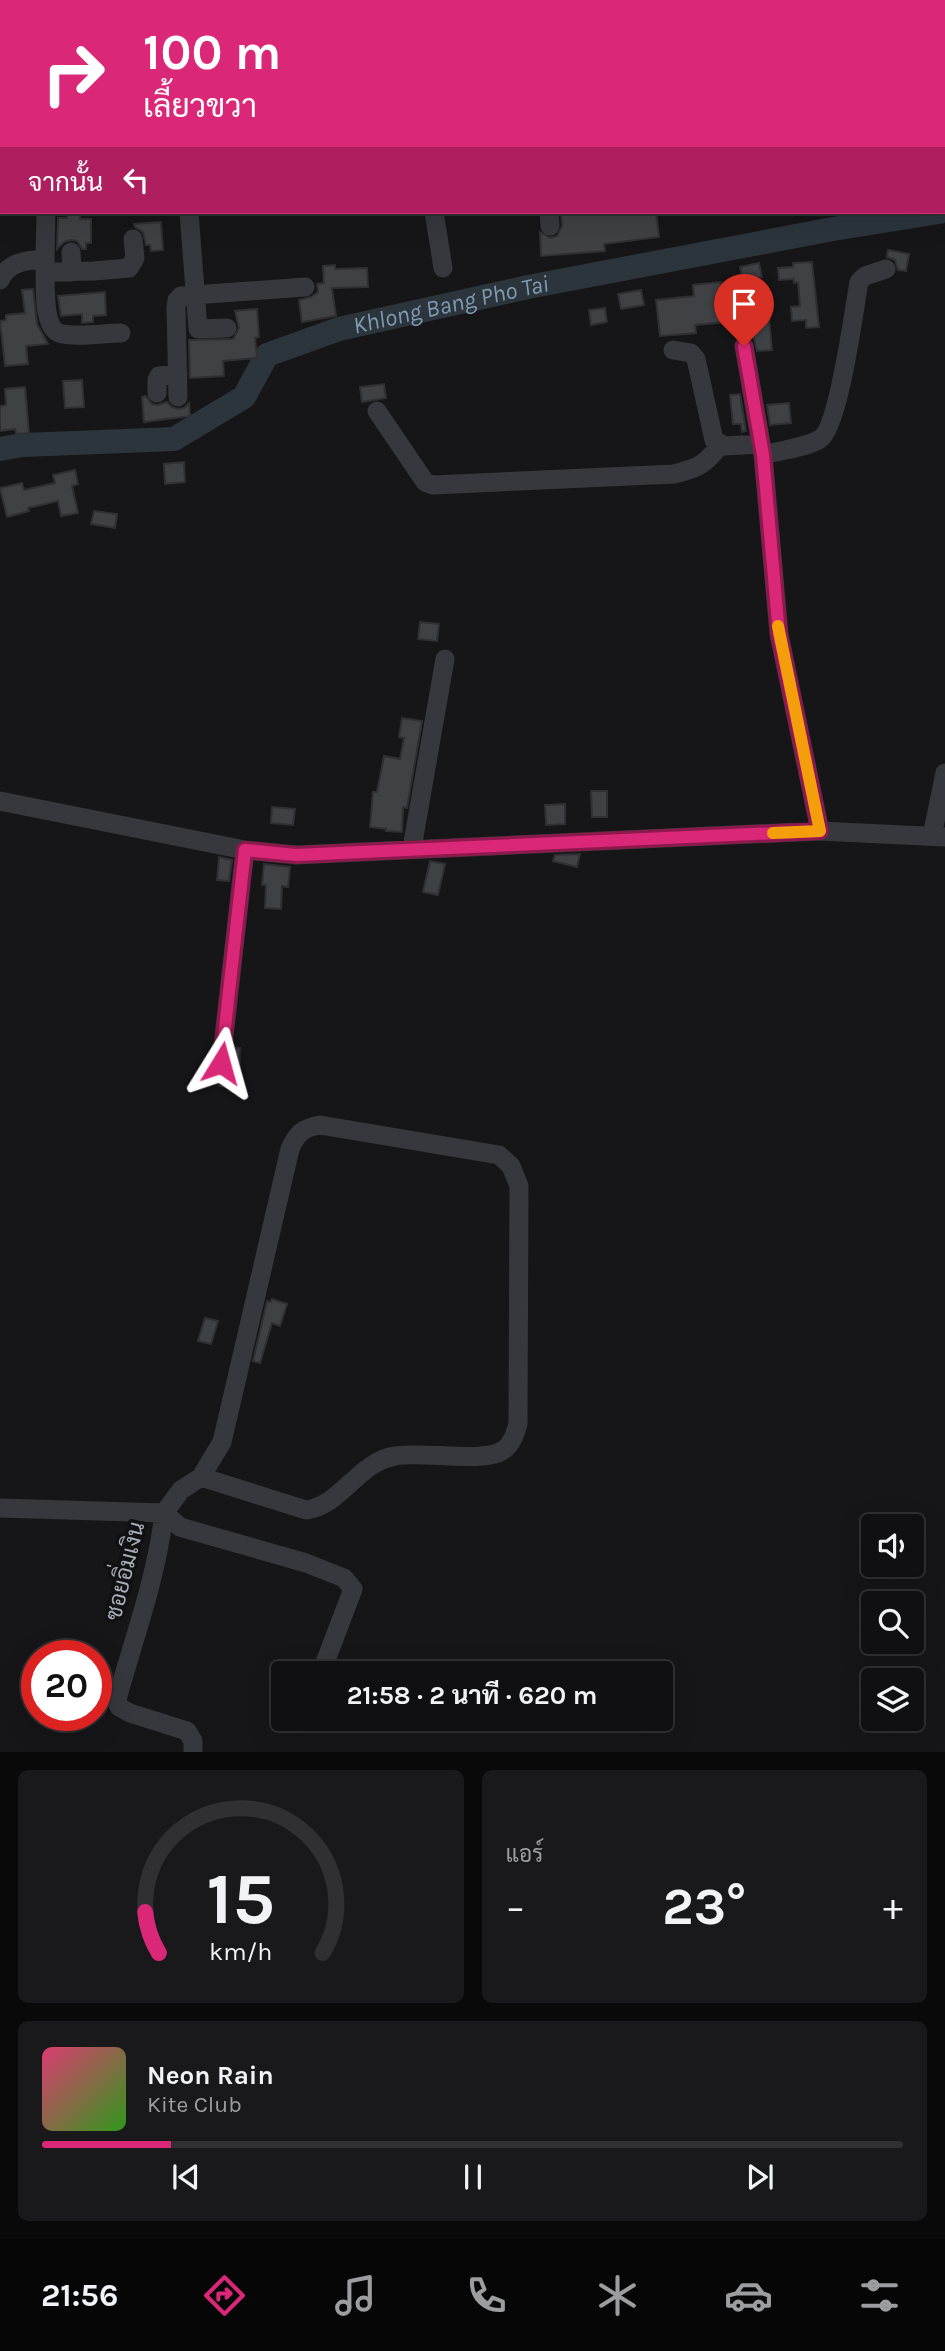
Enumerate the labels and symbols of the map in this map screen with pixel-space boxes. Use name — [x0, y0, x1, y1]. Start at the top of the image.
water label: Khlong Bang Pho Tai — [350, 269, 551, 340]
pin — [714, 274, 774, 346]
position arrow — [184, 1026, 258, 1100]
street label: ซอยอิ่มเงิน — [93, 1517, 150, 1623]
speed limit sign: 20 — [21, 1640, 112, 1731]

